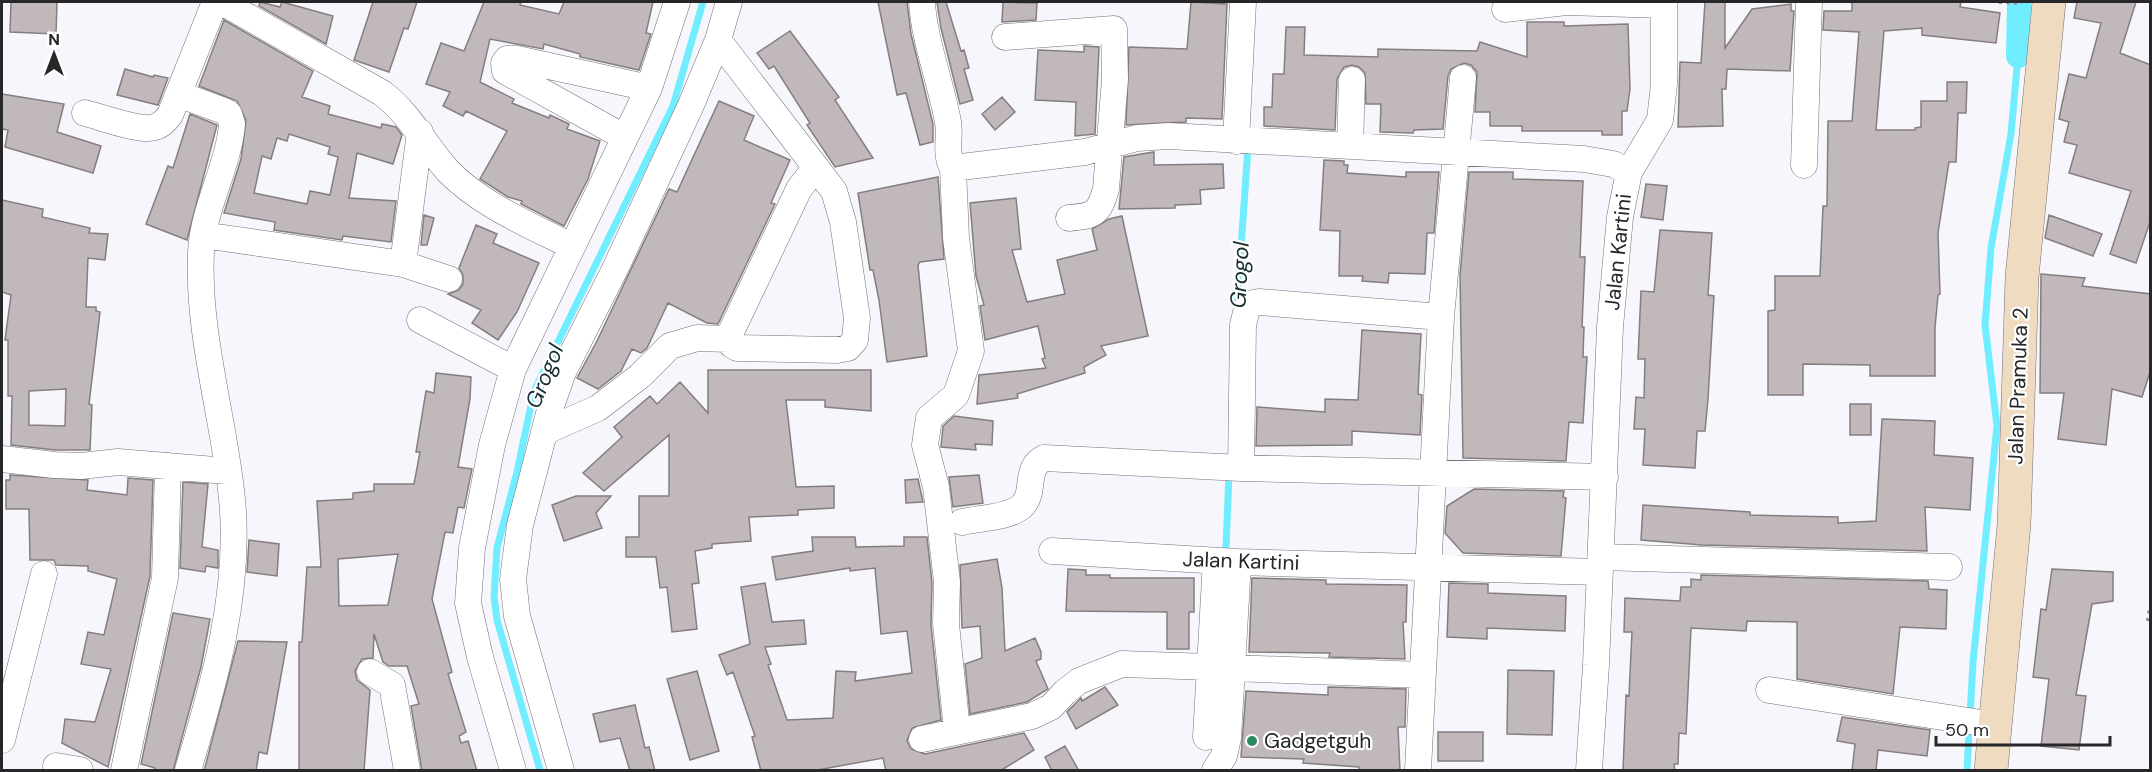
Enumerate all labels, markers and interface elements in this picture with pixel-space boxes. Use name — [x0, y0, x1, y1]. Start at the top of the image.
north arrow — [24, 24, 84, 84]
text: N — [48, 29, 60, 50]
street label: Jalan Kartini — [1598, 192, 1638, 312]
water label: Grogol — [1223, 240, 1256, 309]
street label: Jalan Pramuka 2 — [2001, 307, 2035, 465]
water label: Grogol — [518, 339, 571, 413]
street label: Jalan Kartini — [1182, 545, 1300, 577]
scale bar — [1936, 709, 2110, 747]
text: 50 m — [1945, 718, 1989, 742]
place label: Gadgetguh — [1264, 727, 1371, 755]
marker: Gadgetguh — [1245, 734, 1259, 748]

